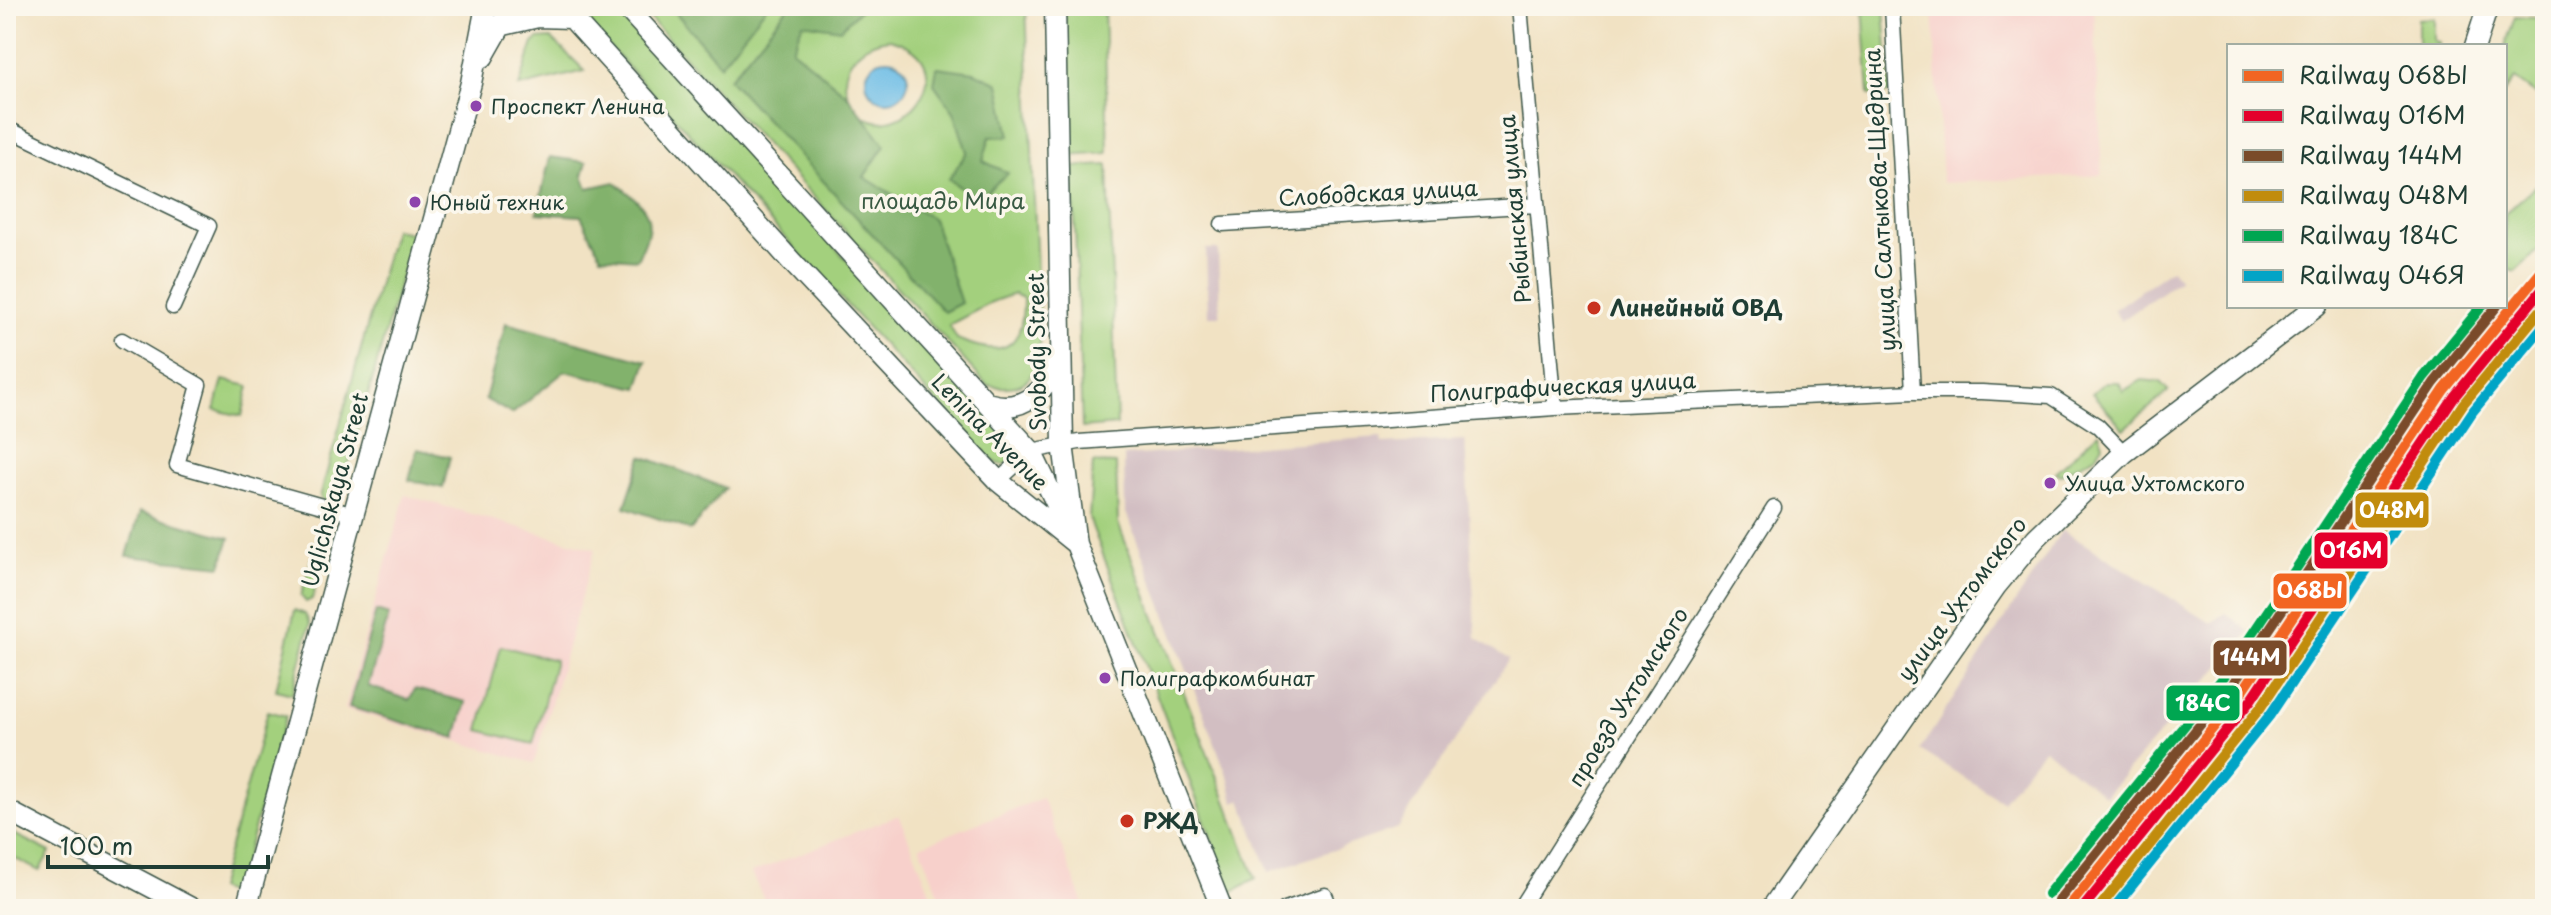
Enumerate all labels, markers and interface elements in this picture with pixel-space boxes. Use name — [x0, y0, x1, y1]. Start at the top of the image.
legend — [2227, 44, 2507, 308]
street label: улица Салтыкова-Щедрина — [1854, 48, 1903, 352]
text: Railway 068Ы — [2299, 56, 2468, 92]
place label: Проспект Ленина — [491, 91, 665, 121]
text: Railway 016М — [2299, 96, 2466, 132]
marker: Проспект Ленина — [468, 98, 484, 114]
street label: Рыбинская улица — [1489, 113, 1538, 305]
text: Railway 144М — [2299, 136, 2463, 172]
street label: Слободская улица — [1277, 170, 1479, 213]
text: Railway 048М — [2299, 176, 2469, 212]
park label: площадь Мира — [861, 183, 1025, 216]
place label: Юный техник — [430, 187, 564, 217]
marker: Юный техник — [407, 194, 423, 210]
text: Railway 184С — [2299, 216, 2459, 252]
text: Railway 046Я — [2299, 256, 2465, 292]
street label: Svobody Street — [1018, 273, 1053, 431]
place label: Линейный ОВД — [1610, 290, 1783, 323]
marker: Линейный ОВД — [1585, 299, 1603, 317]
street label: Полиграфическая улица — [1429, 362, 1697, 409]
street label: Lenina Avenue — [925, 365, 1057, 497]
street label: Uglichskaya Street — [292, 389, 375, 591]
place label: Улица Ухтомского — [2065, 468, 2245, 498]
marker: Улица Ухтомского — [2042, 475, 2058, 491]
line badge: 048М — [2354, 491, 2430, 529]
text: 048М — [2359, 492, 2425, 525]
street label: улица Ухтомского — [1888, 509, 2034, 687]
line badge: 016М — [2313, 531, 2389, 570]
text: 016М — [2320, 532, 2382, 565]
line badge: 068Ы — [2272, 572, 2348, 610]
text: 068Ы — [2277, 572, 2343, 605]
street label: проезд Ухтомского — [1558, 600, 1695, 792]
line badge: 144М — [2212, 639, 2288, 677]
text: 144М — [2219, 639, 2281, 672]
place label: Полиграфкомбинат — [1120, 663, 1315, 693]
marker: Полиграфкомбинат — [1097, 670, 1113, 686]
line badge: 184С — [2165, 684, 2241, 722]
text: 184С — [2175, 685, 2231, 718]
place label: РЖД — [1143, 803, 1199, 836]
marker: РЖД — [1118, 812, 1136, 830]
scale bar — [48, 819, 268, 869]
text: 100 m — [60, 827, 133, 863]

